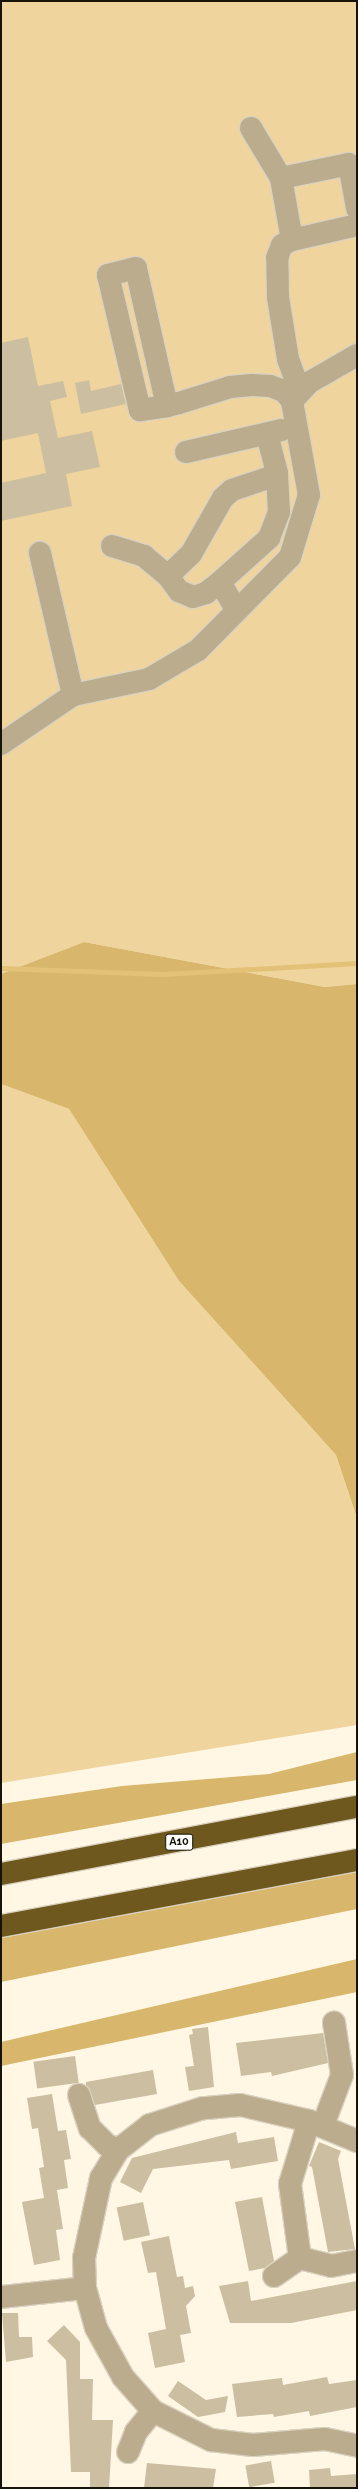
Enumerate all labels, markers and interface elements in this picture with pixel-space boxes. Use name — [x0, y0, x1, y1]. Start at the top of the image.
road number: A10 — [165, 1833, 193, 1851]

